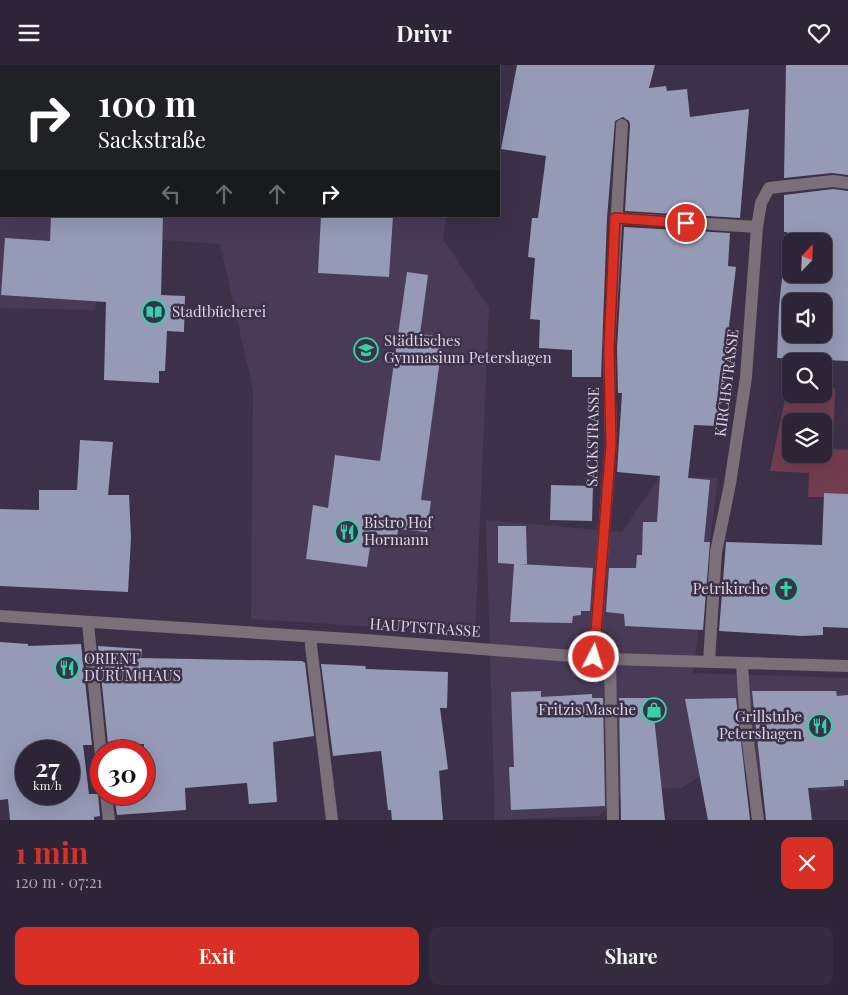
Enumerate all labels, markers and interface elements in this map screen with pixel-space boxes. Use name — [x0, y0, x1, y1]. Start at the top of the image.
text: Drivr — [396, 18, 452, 48]
icon: menu — [15, 19, 43, 47]
icon: heart — [805, 19, 833, 47]
text: 100 m — [98, 79, 196, 126]
icon: right — [15, 85, 80, 150]
text: Sackstraße — [98, 124, 206, 154]
icon: left — [157, 180, 185, 208]
icon: ahead — [210, 180, 238, 208]
icon: ahead — [263, 180, 291, 208]
icon: right — [316, 180, 344, 208]
pin — [665, 202, 707, 244]
icon: arrive — [672, 209, 700, 237]
north arrow — [782, 233, 832, 283]
map controls — [782, 233, 832, 463]
button: sound — [782, 293, 832, 343]
library icon: Stadtbücherei — [141, 299, 167, 325]
place label: Stadtbücherei — [172, 301, 267, 321]
street label: KIRCHSTRASSE — [709, 328, 743, 438]
place label: Städtisches Gymnasium Petershagen — [384, 330, 552, 367]
school or university icon: Städtisches Gymnasium Petershagen — [353, 337, 379, 363]
button: search — [782, 353, 832, 403]
street label: SACKSTRASSE — [581, 387, 603, 487]
button: layers — [782, 413, 832, 463]
place label: Bistro Hof Hormann — [364, 512, 433, 549]
restaurant icon: Bistro Hof Hormann — [334, 519, 360, 545]
church icon: Petrikirche — [773, 576, 799, 602]
place label: Petrikirche — [693, 578, 768, 598]
street label: HAUPTSTRASSE — [369, 613, 481, 641]
position arrow — [567, 630, 619, 682]
place label: ORIENT DÜRÜM HAUS — [84, 648, 181, 685]
restaurant icon: ORIENT DÜRÜM HAUS — [54, 655, 80, 681]
shop icon: Fritzis Masche — [641, 697, 667, 723]
place label: Fritzis Masche — [538, 699, 636, 719]
place label: Grillstube Petershagen — [719, 706, 802, 743]
restaurant icon: Grillstube Petershagen — [807, 713, 833, 739]
speed limit sign: 30 — [90, 740, 155, 805]
text: 27 — [35, 750, 60, 783]
text: km/h — [33, 777, 62, 793]
text: 1 min — [15, 832, 89, 872]
button: close — [781, 837, 833, 889]
text: 120 m · 07:21 — [15, 871, 103, 892]
button: Exit — [15, 927, 419, 985]
button: Share — [429, 927, 833, 985]

